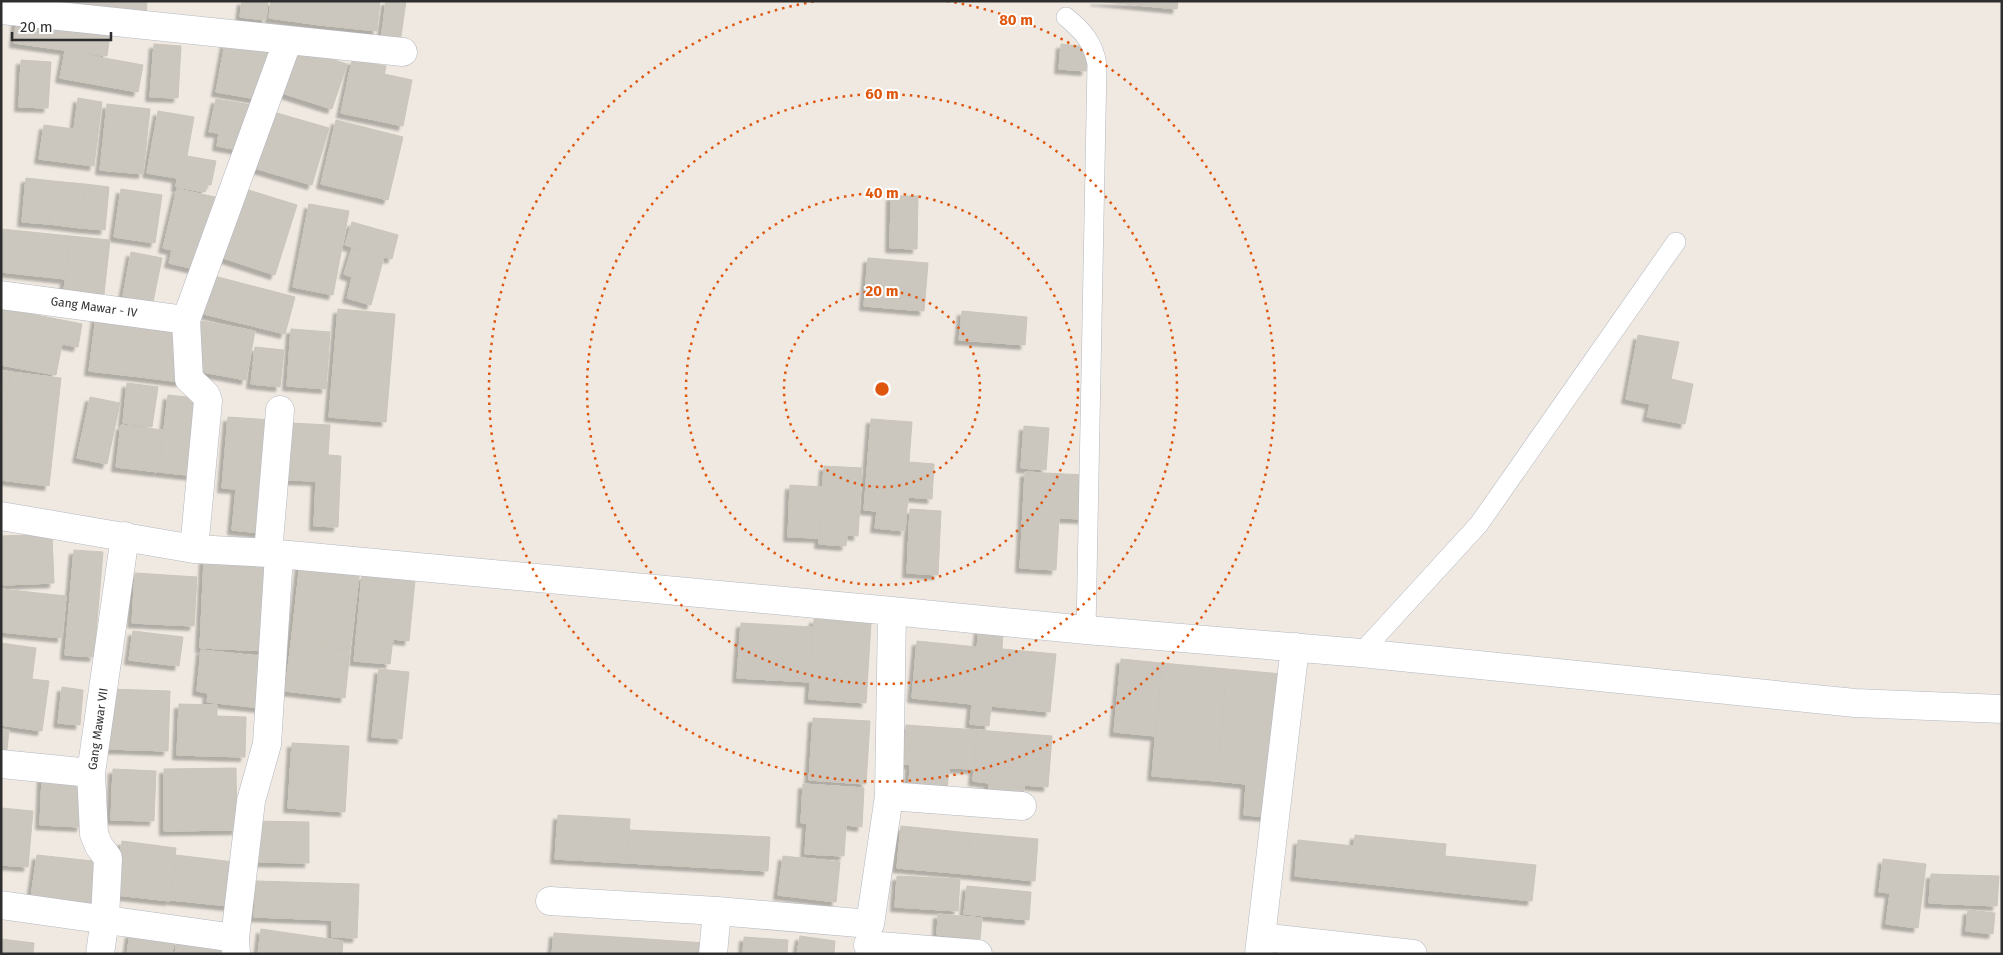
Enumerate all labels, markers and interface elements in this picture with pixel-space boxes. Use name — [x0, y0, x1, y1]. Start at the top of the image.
scale bar — [12, 10, 111, 42]
text: 80 m — [999, 11, 1033, 29]
text: 20 m — [20, 18, 53, 36]
text: 60 m — [865, 85, 899, 103]
text: 40 m — [865, 184, 899, 202]
text: 20 m — [866, 282, 898, 300]
street label: Gang Mawar - IV — [50, 294, 139, 320]
centre of rings — [873, 380, 891, 398]
street label: Gang Mawar VII — [85, 687, 111, 771]

